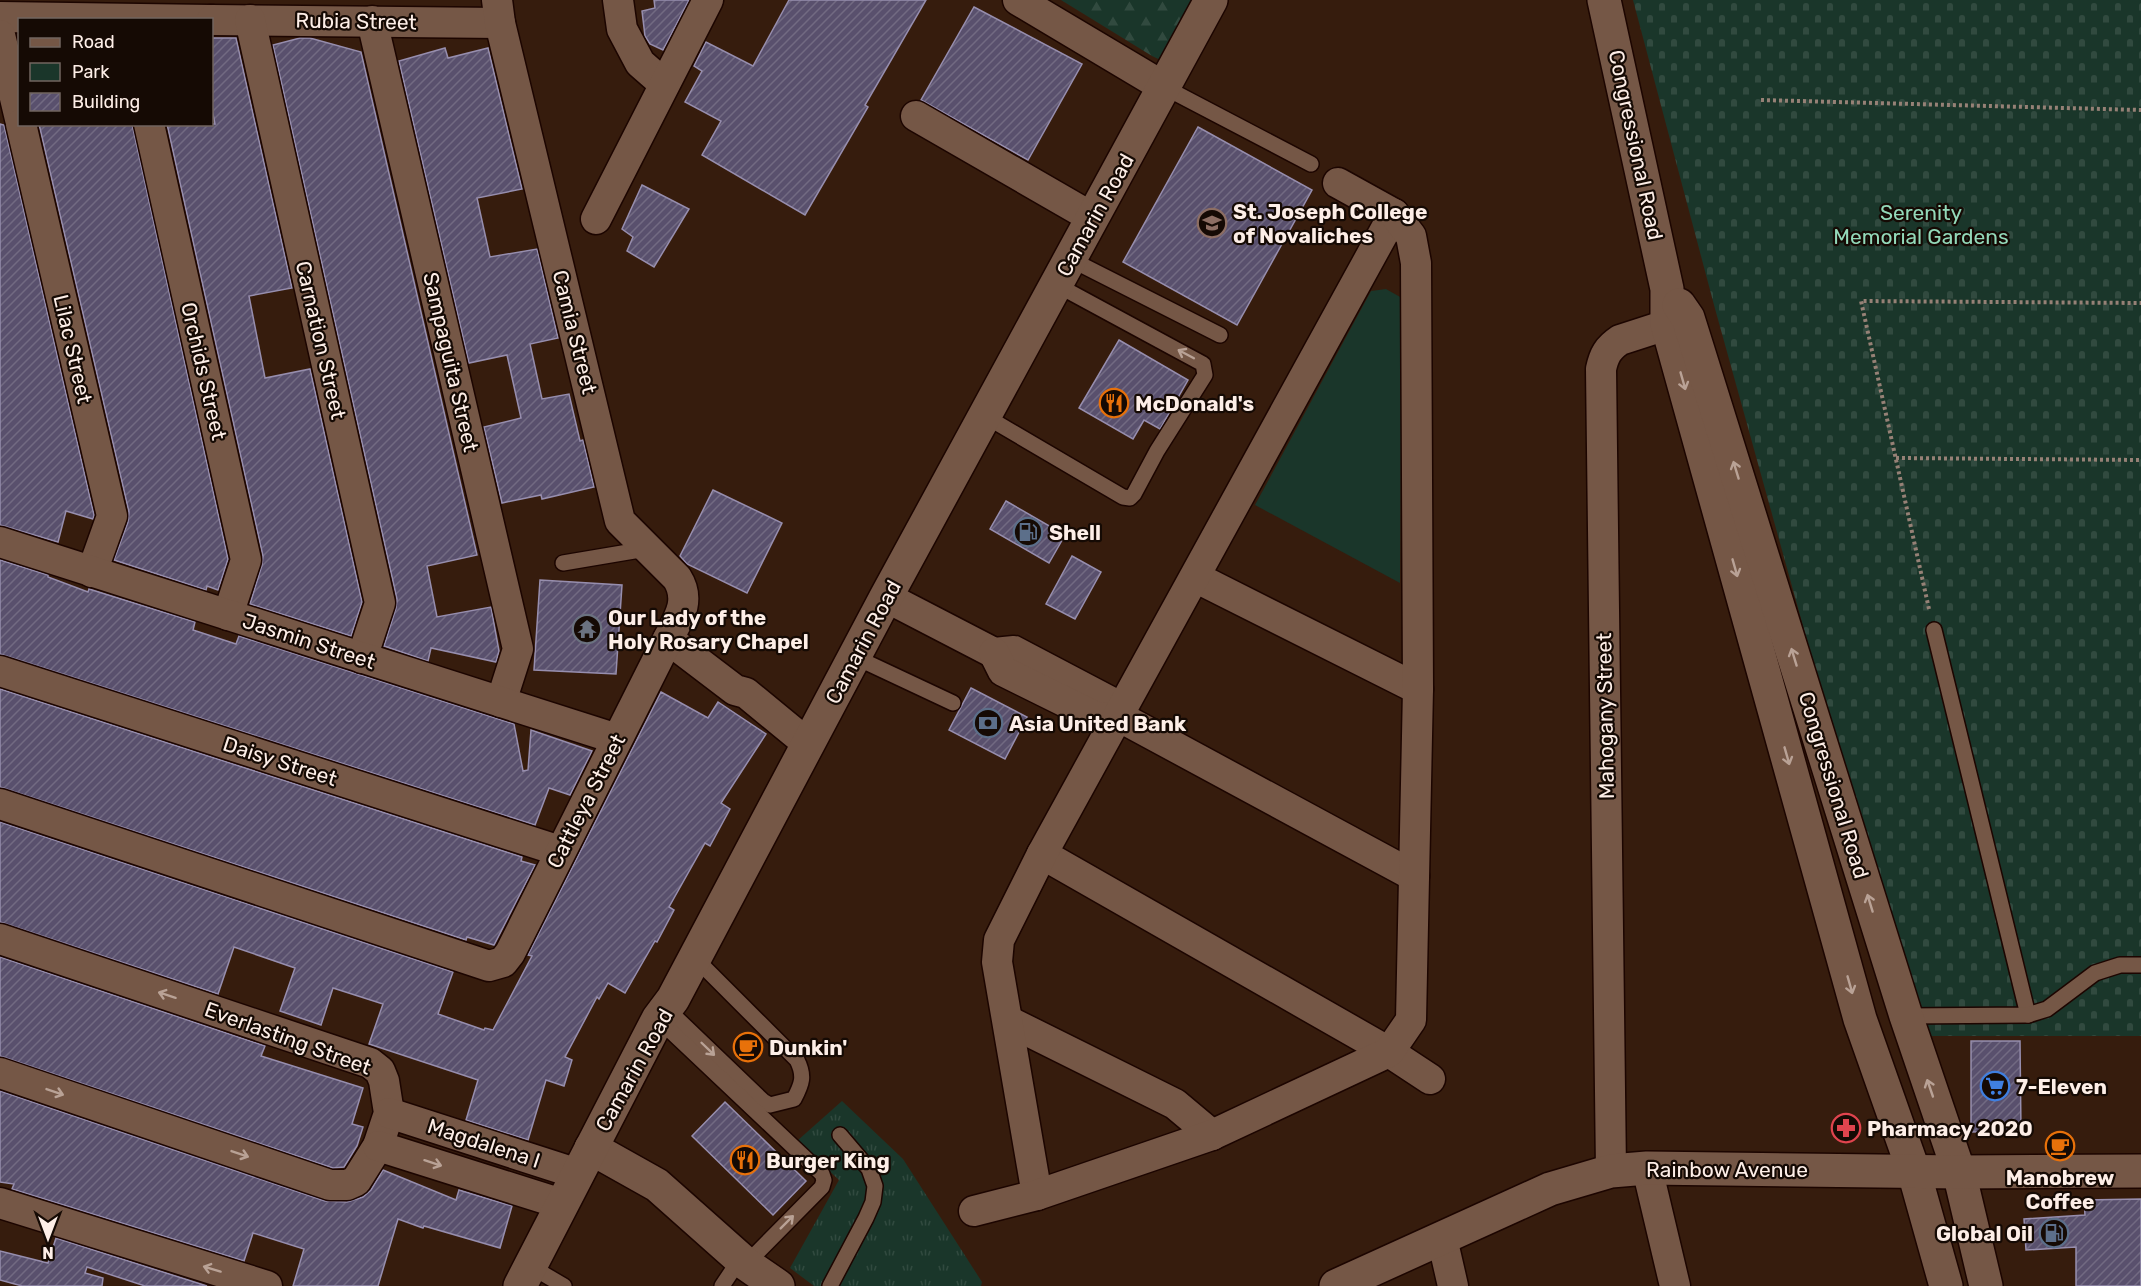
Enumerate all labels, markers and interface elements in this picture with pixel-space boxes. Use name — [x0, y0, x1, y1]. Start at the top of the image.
street label: Rubia Street — [295, 7, 417, 35]
legend — [18, 18, 213, 126]
text: Road — [72, 31, 115, 53]
street label: Congressional Road — [1604, 48, 1668, 242]
text: Park — [72, 61, 110, 83]
text: Building — [72, 91, 140, 113]
street label: Camarin Road — [1051, 149, 1139, 281]
place label: St. Joseph College of Novaliches — [1233, 199, 1427, 248]
park label: Serenity Memorial Gardens — [1833, 200, 2009, 249]
school or university icon: St. Joseph College of Novaliches — [1196, 207, 1228, 239]
street label: Carnation Street — [291, 258, 351, 422]
street label: Camia Street — [548, 267, 602, 397]
street label: Sampaguita Street — [418, 270, 484, 454]
street label: Lilac Street — [48, 292, 98, 406]
street label: Orchids Street — [176, 300, 232, 442]
one-way arrow — [1177, 348, 1195, 359]
one-way arrow — [1677, 371, 1689, 390]
restaurant icon: McDonald's — [1098, 387, 1130, 419]
place label: McDonald's — [1135, 391, 1254, 416]
one-way arrow — [1730, 461, 1741, 480]
fuel station icon: Shell — [1012, 516, 1044, 548]
place label: Shell — [1049, 520, 1101, 545]
one-way arrow — [1730, 559, 1741, 578]
street label: Camarin Road — [820, 576, 906, 708]
place label: Our Lady of the Holy Rosary Chapel — [608, 605, 809, 654]
street label: Jasmin Street — [240, 608, 378, 674]
temple icon: Our Lady of the Holy Rosary Chapel — [571, 613, 603, 645]
street label: Mahogany Street — [1591, 633, 1619, 799]
one-way arrow — [1788, 648, 1799, 667]
street label: Congressional Road — [1794, 689, 1874, 881]
bank icon: Asia United Bank — [972, 707, 1004, 739]
place label: Asia United Bank — [1009, 711, 1187, 736]
street label: Cattleya Street — [541, 730, 631, 872]
street label: Daisy Street — [220, 731, 340, 791]
one-way arrow — [1782, 746, 1793, 765]
one-way arrow — [1864, 894, 1875, 913]
one-way arrow — [1845, 975, 1857, 994]
one-way arrow — [158, 989, 177, 1000]
street label: Everlasting Street — [201, 996, 375, 1080]
street label: Camarin Road — [590, 1004, 678, 1136]
cafe icon: Dunkin' — [732, 1031, 764, 1063]
place label: Dunkin' — [769, 1035, 847, 1060]
one-way arrow — [700, 1041, 715, 1055]
supermarket icon: 7-Eleven — [1979, 1070, 2011, 1102]
place label: 7-Eleven — [2016, 1074, 2107, 1099]
one-way arrow — [1924, 1080, 1935, 1098]
one-way arrow — [45, 1087, 64, 1098]
pharmacy icon: Pharmacy 2020 — [1830, 1112, 1862, 1144]
street label: Magdalena I — [425, 1113, 543, 1173]
place label: Pharmacy 2020 — [1867, 1116, 2033, 1141]
cafe icon: Manobrew Coffee — [2044, 1130, 2076, 1162]
restaurant icon: Burger King — [729, 1144, 761, 1176]
place label: Burger King — [766, 1148, 890, 1173]
one-way arrow — [230, 1150, 249, 1161]
street label: Rainbow Avenue — [1646, 1157, 1808, 1182]
one-way arrow — [423, 1159, 442, 1170]
place label: Manobrew Coffee — [2006, 1165, 2115, 1214]
north arrow — [18, 1208, 78, 1268]
one-way arrow — [780, 1215, 795, 1230]
fuel station icon: Global Oil — [2038, 1217, 2070, 1249]
place label: Global Oil — [1936, 1221, 2033, 1246]
text: N — [42, 1243, 54, 1262]
one-way arrow — [203, 1263, 222, 1274]

